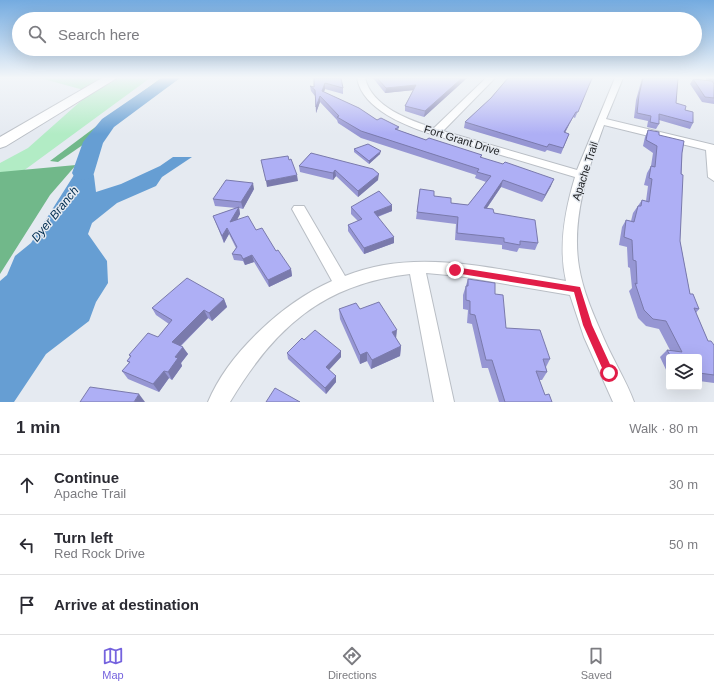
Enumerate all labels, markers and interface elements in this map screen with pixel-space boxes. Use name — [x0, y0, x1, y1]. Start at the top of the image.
search box — [12, 12, 702, 56]
icon: search — [26, 23, 48, 45]
text: Search here — [58, 26, 140, 43]
street label: Fort Grant Drive — [423, 123, 501, 157]
street label: Apache Trail — [570, 140, 600, 202]
water label: Dyer Branch — [29, 183, 82, 244]
route end — [446, 261, 464, 279]
map controls — [666, 354, 702, 390]
button: layers — [666, 354, 702, 390]
route start — [600, 364, 618, 382]
text: 1 min — [16, 418, 60, 437]
text: Walk · 80 m — [629, 421, 698, 436]
text: Continue — [54, 469, 119, 486]
icon: ahead — [16, 474, 38, 496]
text: 30 m — [669, 477, 698, 492]
text: Apache Trail — [54, 486, 126, 501]
text: Turn left — [54, 529, 113, 546]
icon: left — [16, 534, 38, 556]
text: 50 m — [669, 537, 698, 552]
text: Red Rock Drive — [54, 546, 145, 561]
icon: arrive — [16, 594, 38, 616]
text: Arrive at destination — [54, 596, 199, 613]
tab: Map — [102, 645, 124, 681]
tab: Directions — [328, 645, 377, 681]
tab: Saved — [581, 645, 612, 681]

